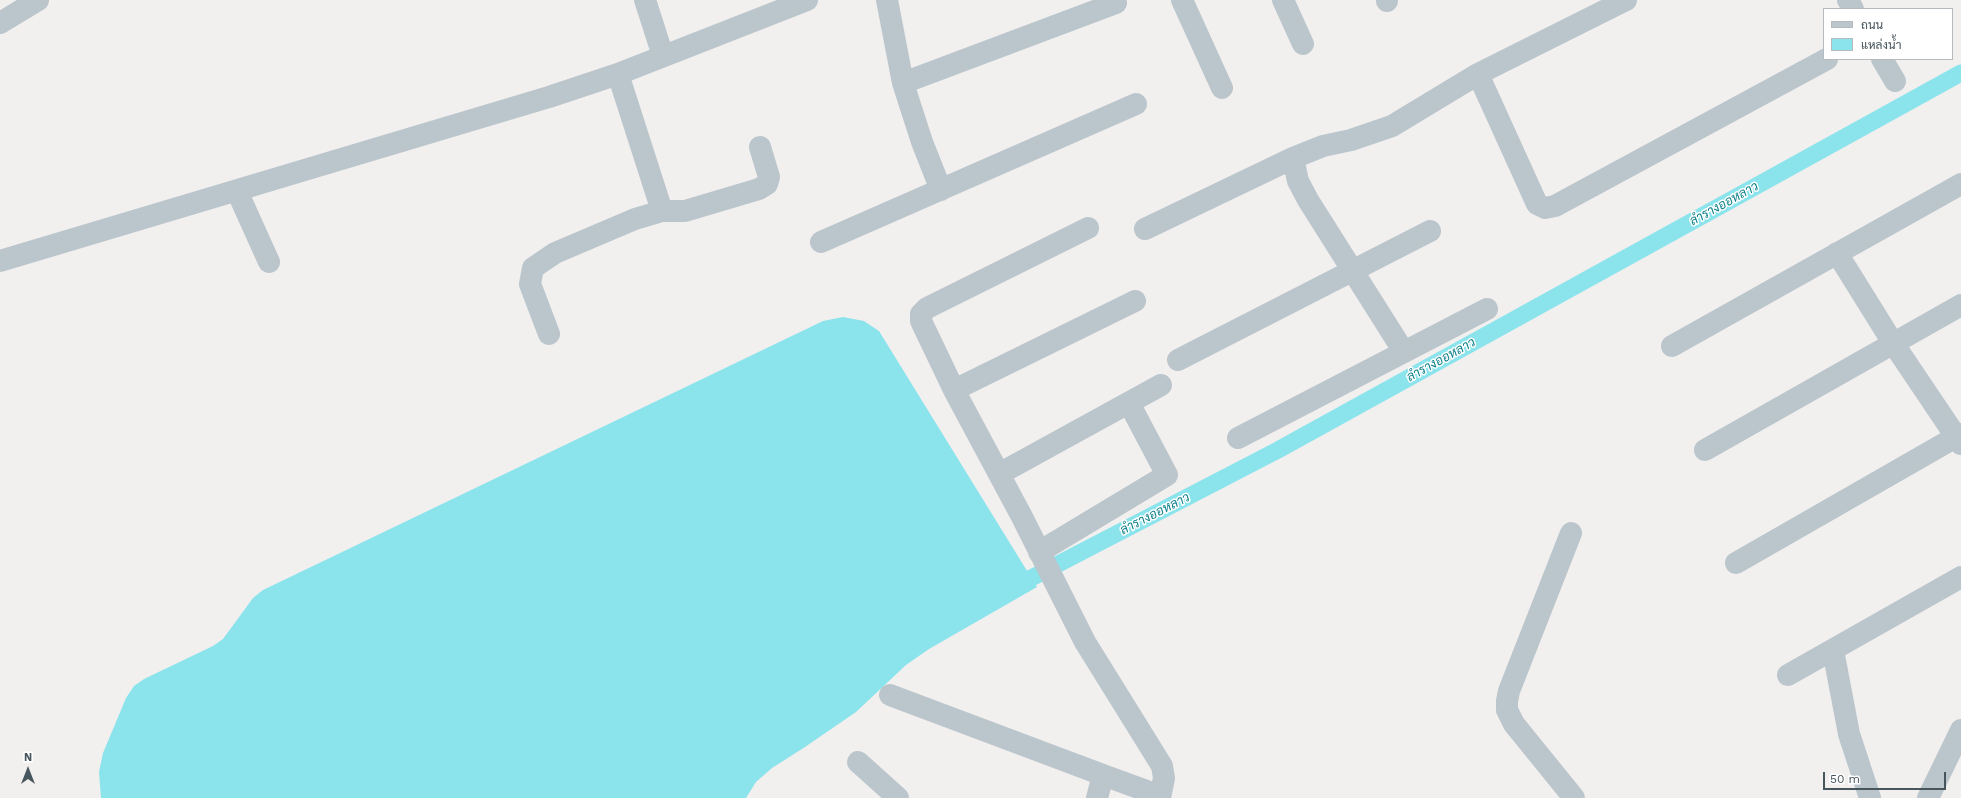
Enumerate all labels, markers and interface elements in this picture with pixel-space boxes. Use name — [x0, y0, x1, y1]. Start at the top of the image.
legend — [1823, 8, 1953, 60]
text: ถนน — [1861, 18, 1883, 32]
text: แหล่งน้ำ — [1861, 38, 1901, 52]
water label: ลำรางออหลาว — [1687, 179, 1761, 229]
water label: ลำรางออหลาว — [1404, 335, 1478, 385]
water label: ลำรางออหลาว — [1117, 490, 1193, 538]
north arrow — [8, 750, 48, 790]
text: N — [24, 751, 32, 764]
scale bar — [1825, 764, 1948, 790]
text: 50 m — [1830, 772, 1860, 786]

